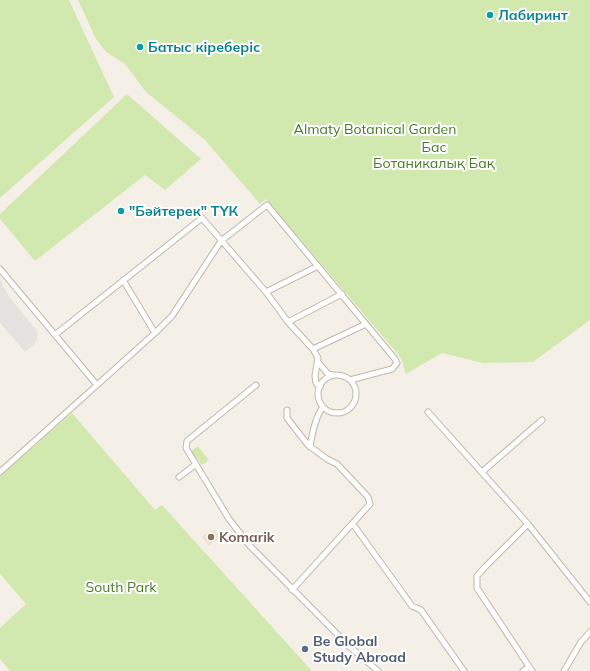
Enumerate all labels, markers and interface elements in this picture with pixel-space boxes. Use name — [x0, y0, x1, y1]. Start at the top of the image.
place label: Лабиринт — [498, 6, 568, 24]
marker: Лабиринт — [485, 10, 495, 20]
place label: Батыс кіреберіс — [148, 38, 260, 56]
marker: Батыс кіреберіс — [135, 42, 145, 52]
park label: Almaty Botanical Garden — [294, 120, 456, 138]
park label: Бас Ботаникалық Бақ — [373, 138, 495, 172]
place label: "Бәйтерек" ТҮК — [129, 202, 238, 220]
marker: "Бәйтерек" ТҮК — [116, 206, 126, 216]
place label: Komarik — [219, 528, 275, 546]
marker: Komarik — [206, 532, 216, 542]
park label: South Park — [85, 578, 157, 596]
place label: Be Global Study Abroad — [313, 632, 406, 666]
marker: Be Global Study Abroad — [300, 644, 310, 654]

